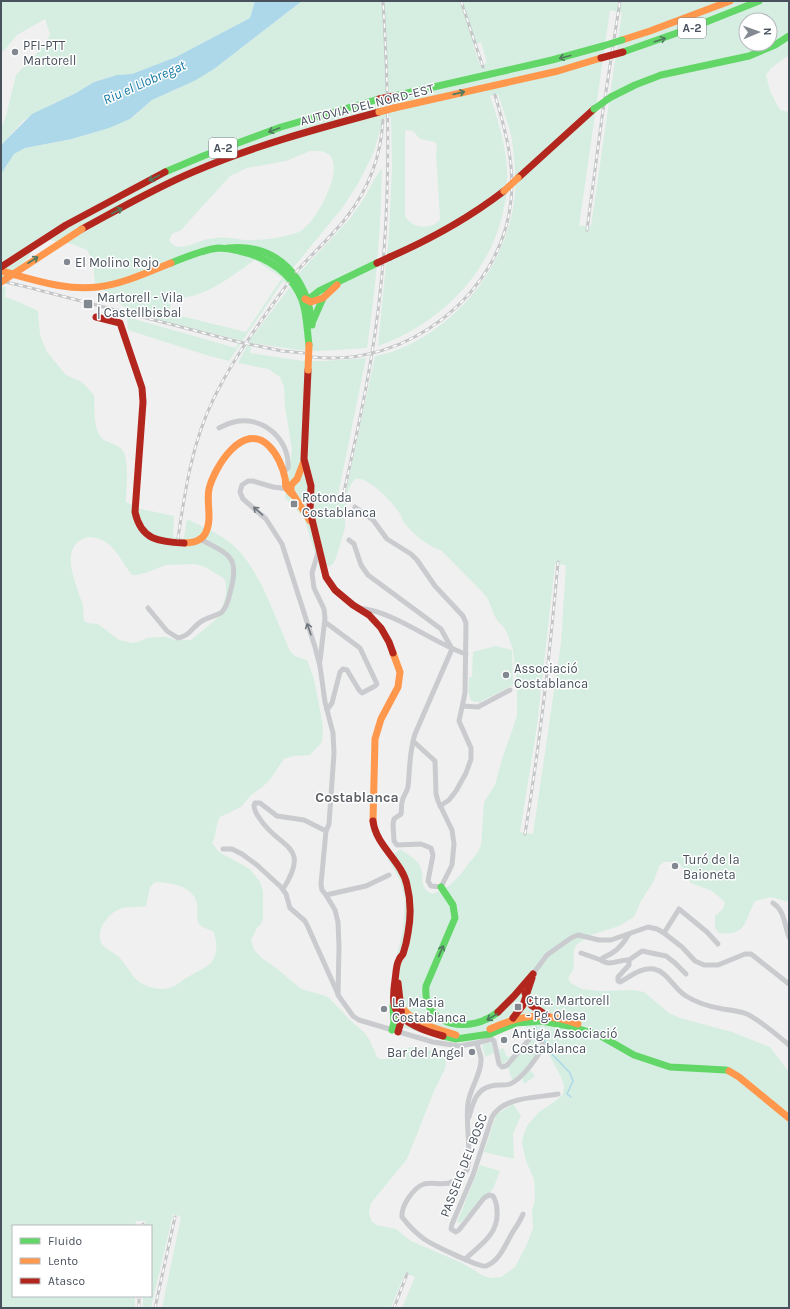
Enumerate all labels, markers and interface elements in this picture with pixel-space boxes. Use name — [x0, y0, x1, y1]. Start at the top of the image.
north arrow — [738, 12, 778, 52]
road number: A-2 — [678, 18, 706, 38]
text: N — [761, 27, 774, 36]
one-way arrow — [653, 36, 666, 43]
place label: PFI-PTT Martorell — [23, 38, 77, 68]
marker: PFI-PTT Martorell — [10, 47, 20, 57]
one-way arrow — [559, 53, 572, 61]
water label: Riu el Llobregat — [100, 56, 189, 108]
street label: AUTOVIA DEL NORD-EST — [299, 80, 436, 128]
one-way arrow — [453, 89, 466, 97]
one-way arrow — [269, 126, 281, 134]
road number: A-2 — [209, 138, 237, 158]
one-way arrow — [148, 175, 160, 182]
one-way arrow — [111, 207, 123, 214]
place label: El Molino Rojo — [75, 255, 159, 270]
one-way arrow — [27, 256, 38, 264]
marker: El Molino Rojo — [62, 257, 72, 267]
place label: Martorell - Vila | Castellbisbal — [97, 290, 183, 320]
marker: Martorell - Vila | Castellbisbal — [82, 298, 94, 310]
place label: Rotonda Costablanca — [302, 490, 376, 520]
marker: Rotonda Costablanca — [289, 499, 299, 509]
one-way arrow — [252, 507, 263, 516]
one-way arrow — [305, 622, 312, 635]
place label: Associació Costablanca — [514, 661, 588, 691]
marker: Associació Costablanca — [501, 670, 511, 680]
district label: Costablanca — [315, 789, 399, 806]
place label: Turó de la Baioneta — [683, 852, 740, 882]
marker: Turó de la Baioneta — [670, 861, 680, 871]
one-way arrow — [437, 945, 445, 957]
place label: Ctra. Martorell - Pg. Olesa — [526, 993, 610, 1023]
place label: La Masia Costablanca — [392, 995, 466, 1025]
marker: Ctra. Martorell - Pg. Olesa — [513, 1002, 523, 1012]
marker: La Masia Costablanca — [379, 1004, 389, 1014]
one-way arrow — [486, 1013, 498, 1021]
place label: Antiga Associació Costablanca — [512, 1026, 617, 1056]
marker: Antiga Associació Costablanca — [499, 1035, 509, 1045]
place label: Bar del Angel — [387, 1045, 464, 1060]
marker: Bar del Angel — [467, 1047, 477, 1057]
street label: PASSEIG DEL BOSC — [437, 1111, 490, 1219]
legend — [12, 1225, 152, 1297]
text: Fluido — [48, 1234, 82, 1248]
text: Lento — [48, 1254, 78, 1268]
text: Atasco — [48, 1274, 85, 1288]

